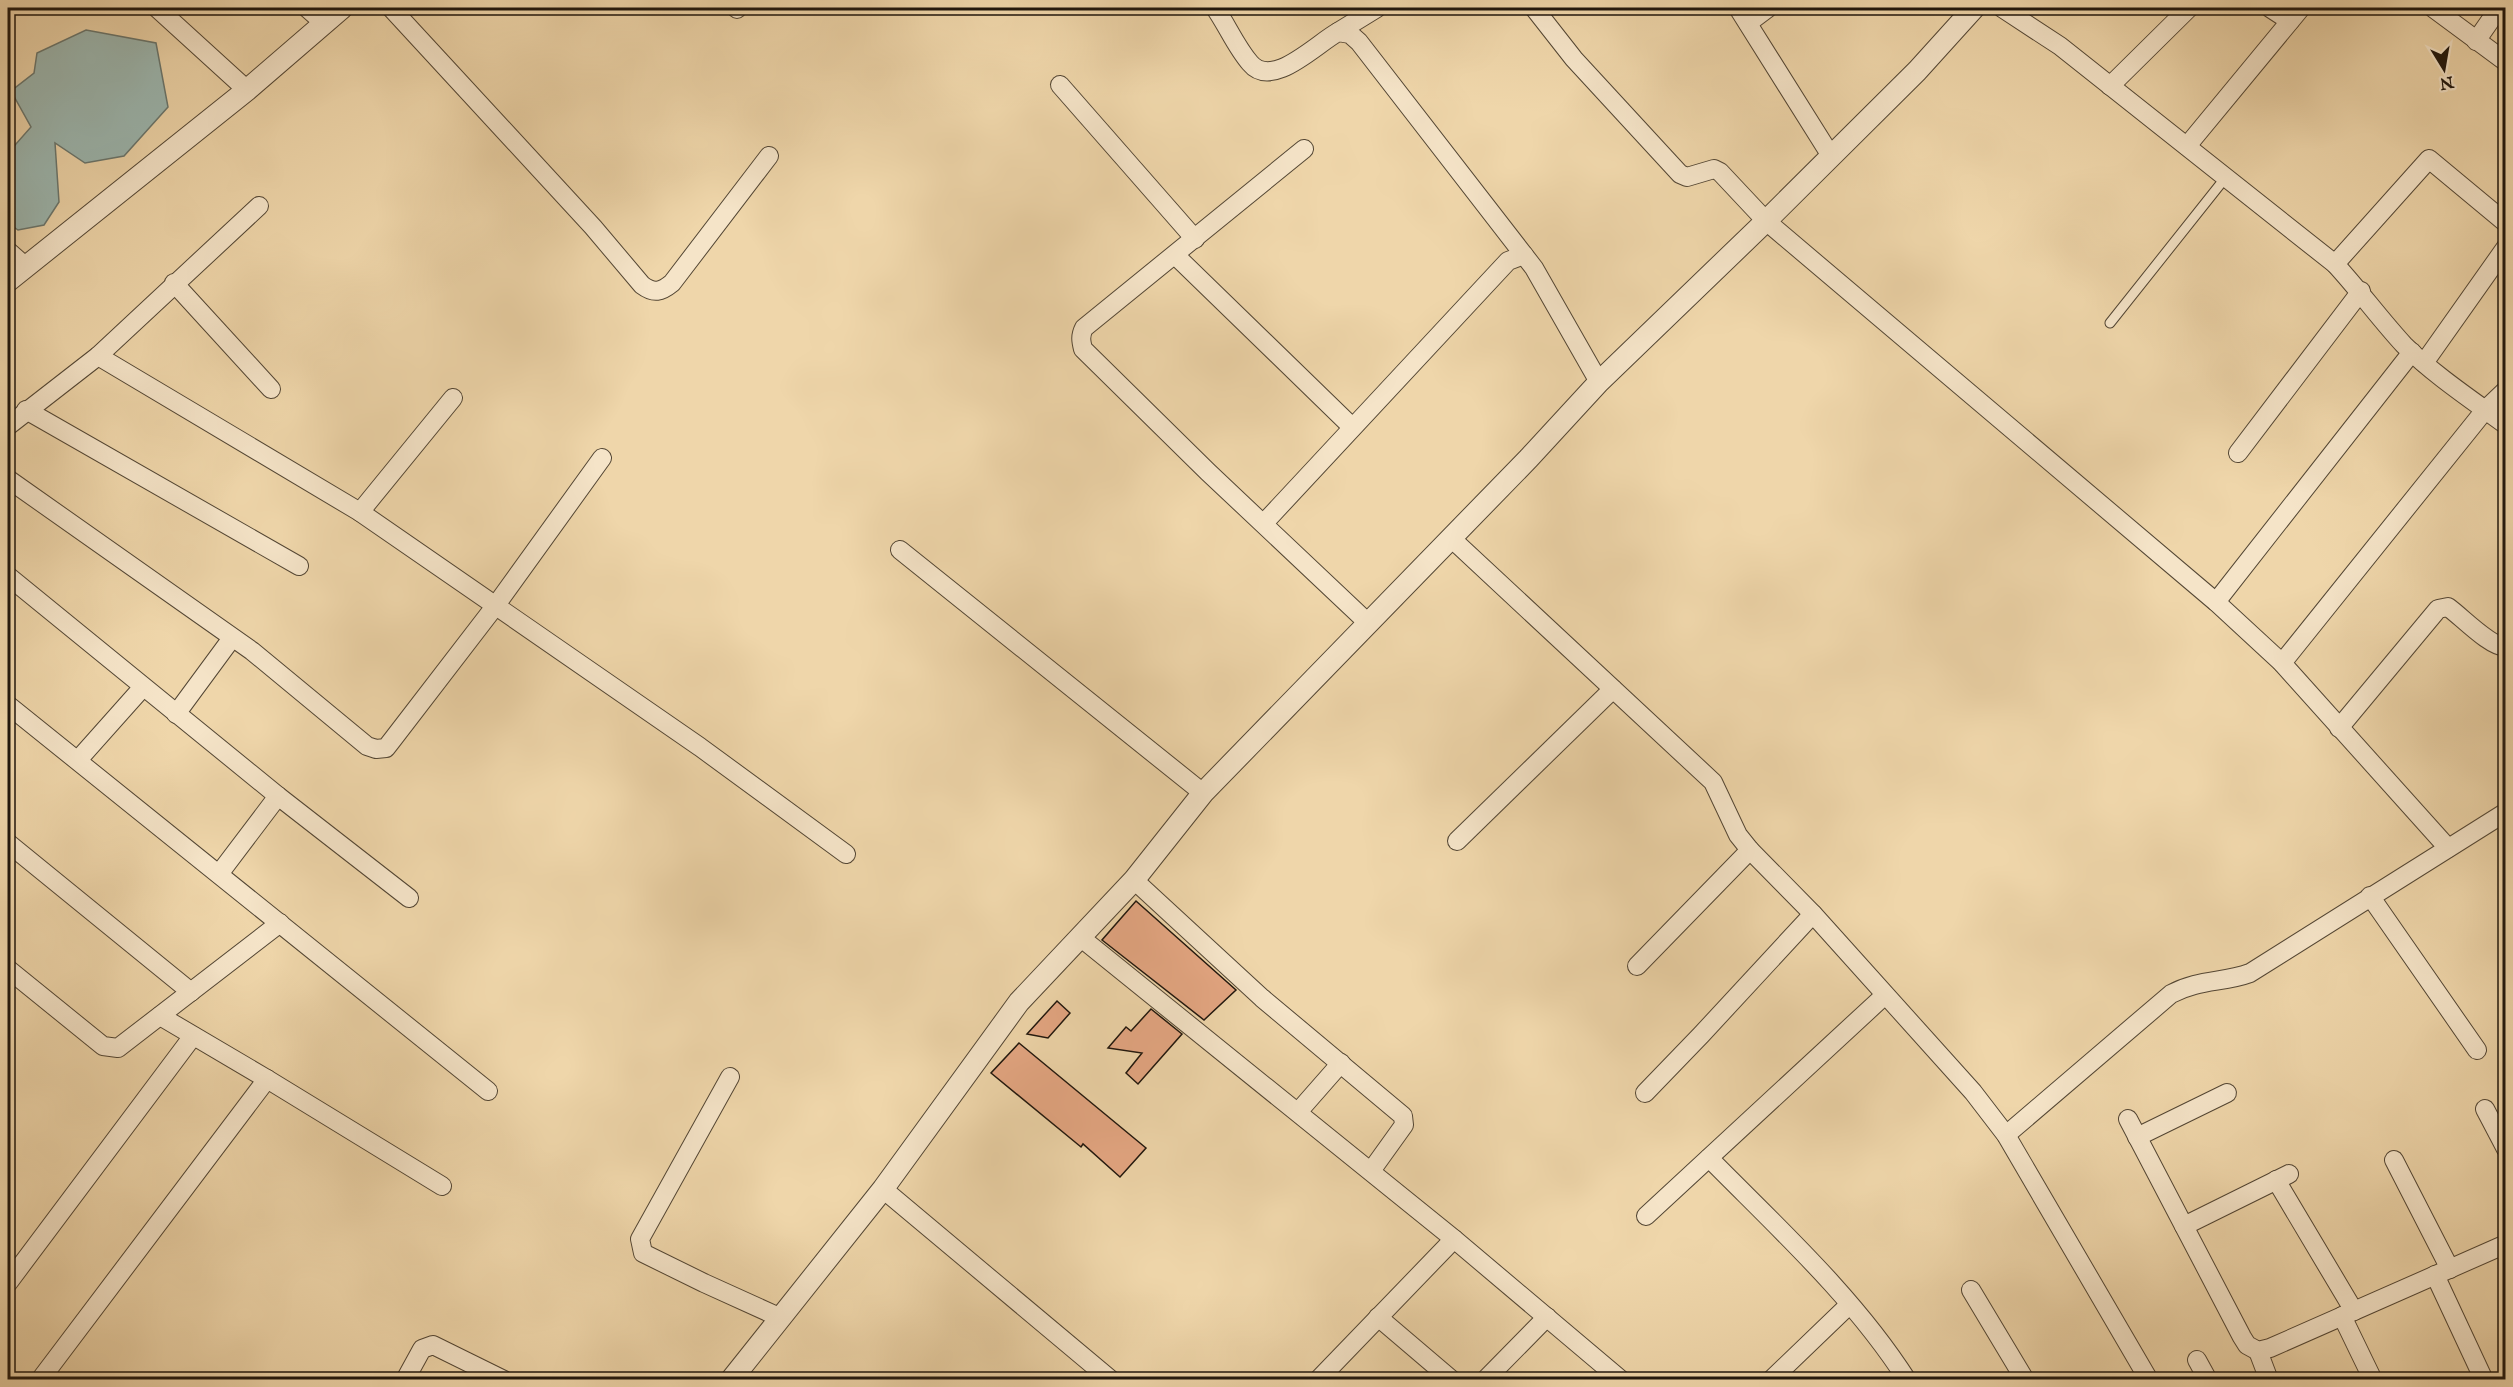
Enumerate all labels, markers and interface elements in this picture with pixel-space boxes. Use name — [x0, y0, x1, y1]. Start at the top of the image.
north arrow — [2414, 39, 2474, 99]
text: N — [2438, 70, 2456, 93]

